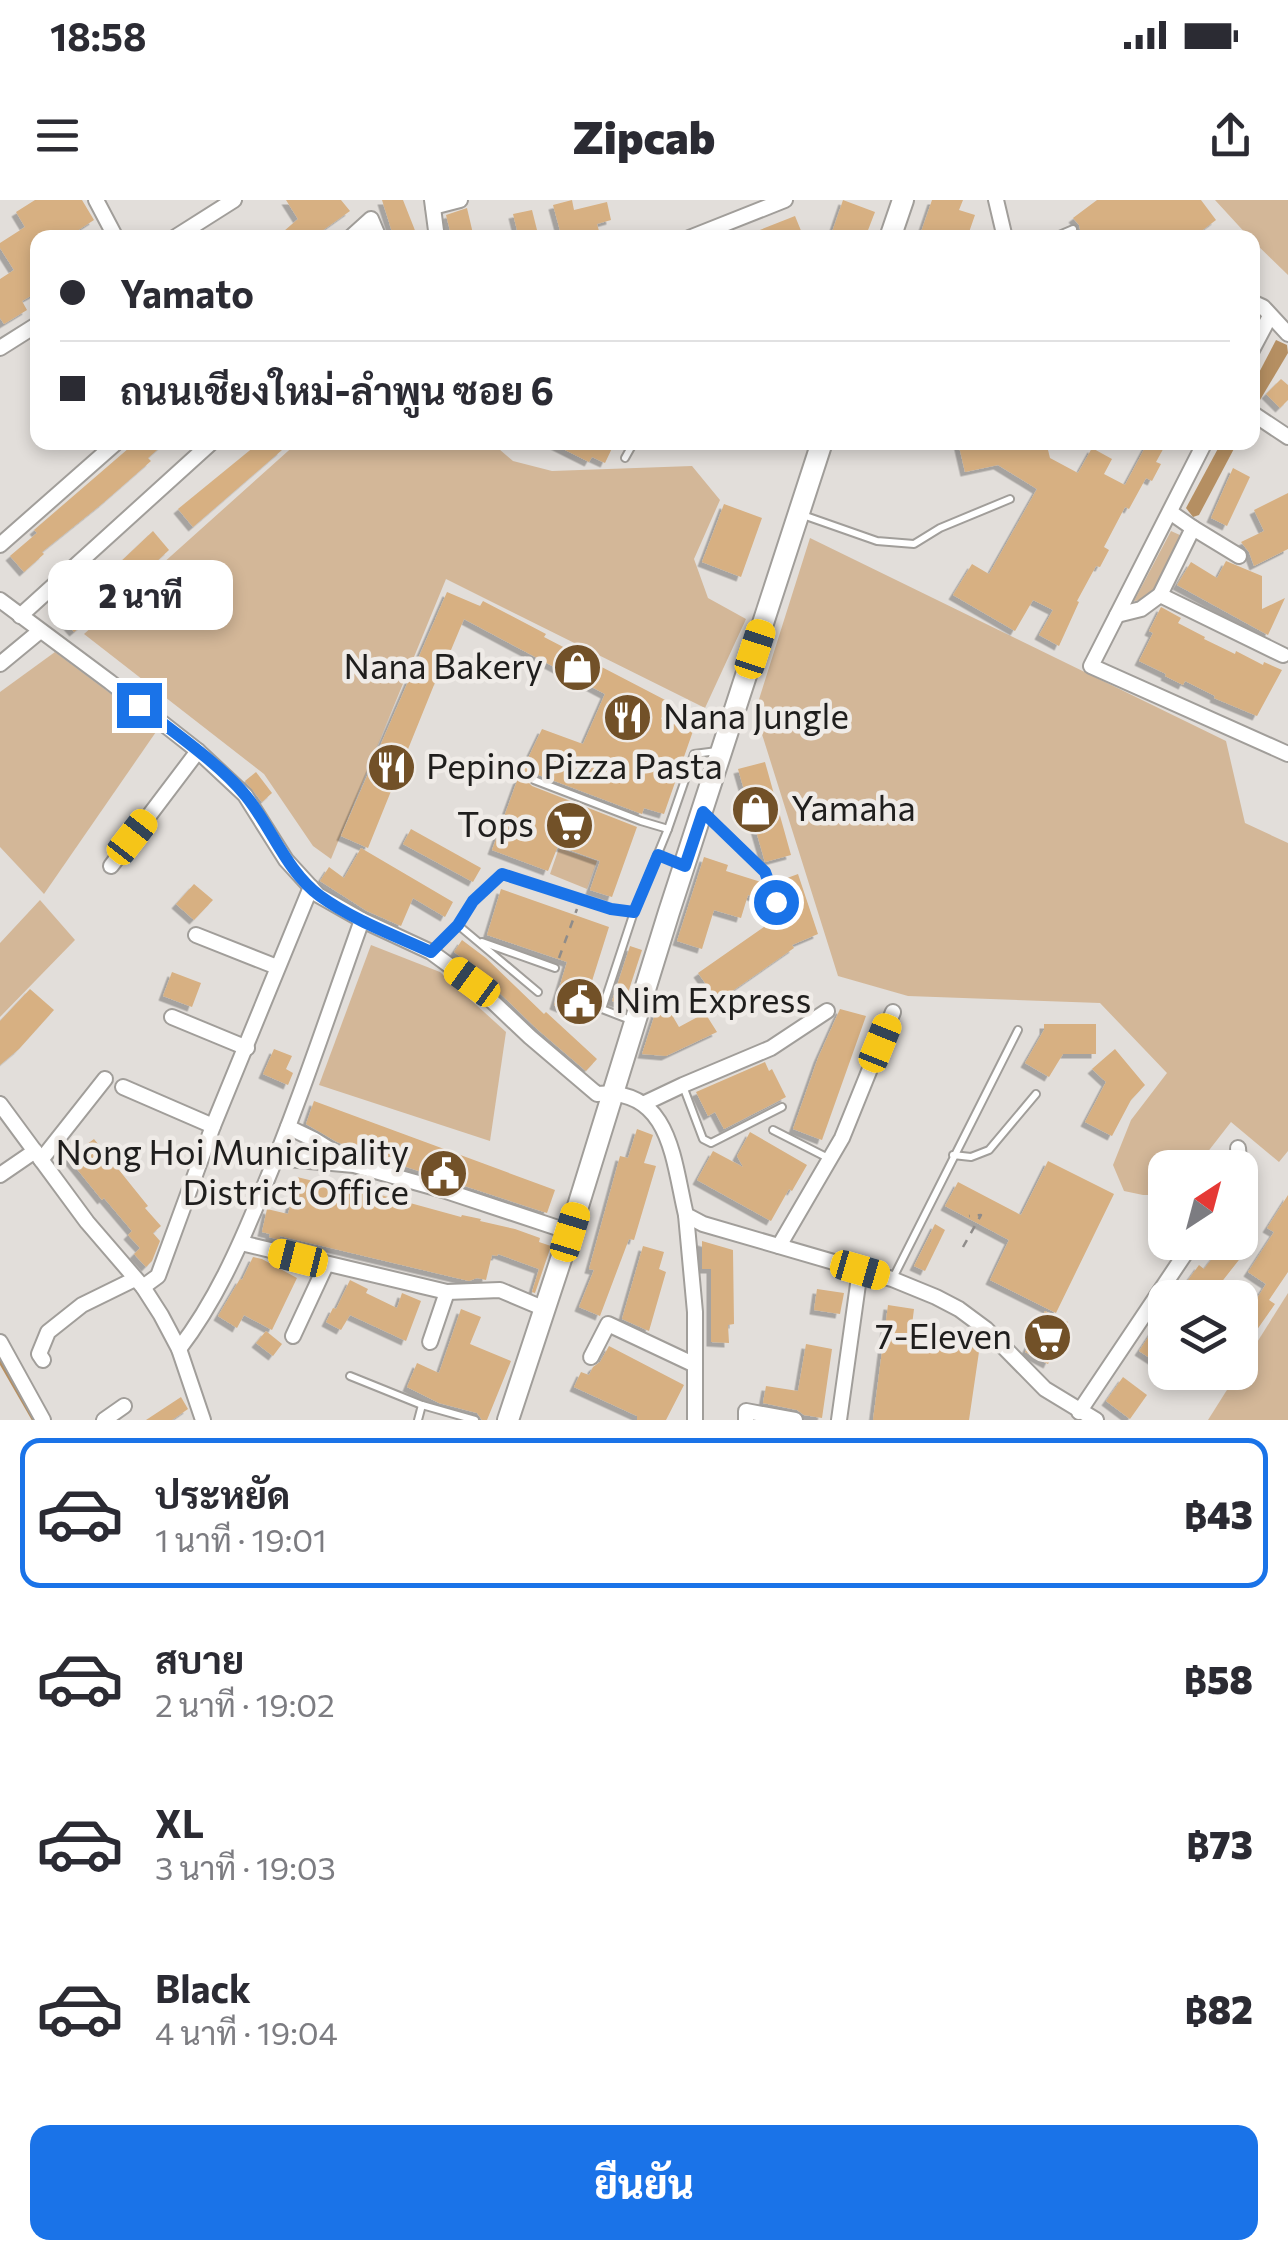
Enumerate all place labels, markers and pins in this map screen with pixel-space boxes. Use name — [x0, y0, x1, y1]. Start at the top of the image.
shop icon: Nana Bakery — [552, 641, 604, 693]
place label: Nana Bakery — [344, 643, 543, 686]
restaurant icon: Nana Jungle — [602, 691, 654, 743]
place label: Nana Jungle — [663, 693, 849, 736]
restaurant icon: Pepino Pizza Pasta — [365, 741, 417, 793]
place label: Pepino Pizza Pasta — [426, 743, 723, 786]
shop icon: Yamaha — [730, 783, 782, 835]
place label: Yamaha — [791, 785, 916, 828]
supermarket icon: Tops — [543, 799, 595, 851]
place label: Tops — [457, 801, 534, 844]
public building icon: Nim Express — [554, 975, 606, 1027]
place label: Nim Express — [615, 977, 811, 1020]
place label: Nong Hoi Municipality District Office — [55, 1129, 409, 1212]
public building icon: Nong Hoi Municipality District Office — [418, 1147, 470, 1199]
supermarket icon: 7-Eleven — [1021, 1311, 1073, 1363]
place label: 7-Eleven — [875, 1313, 1012, 1356]

